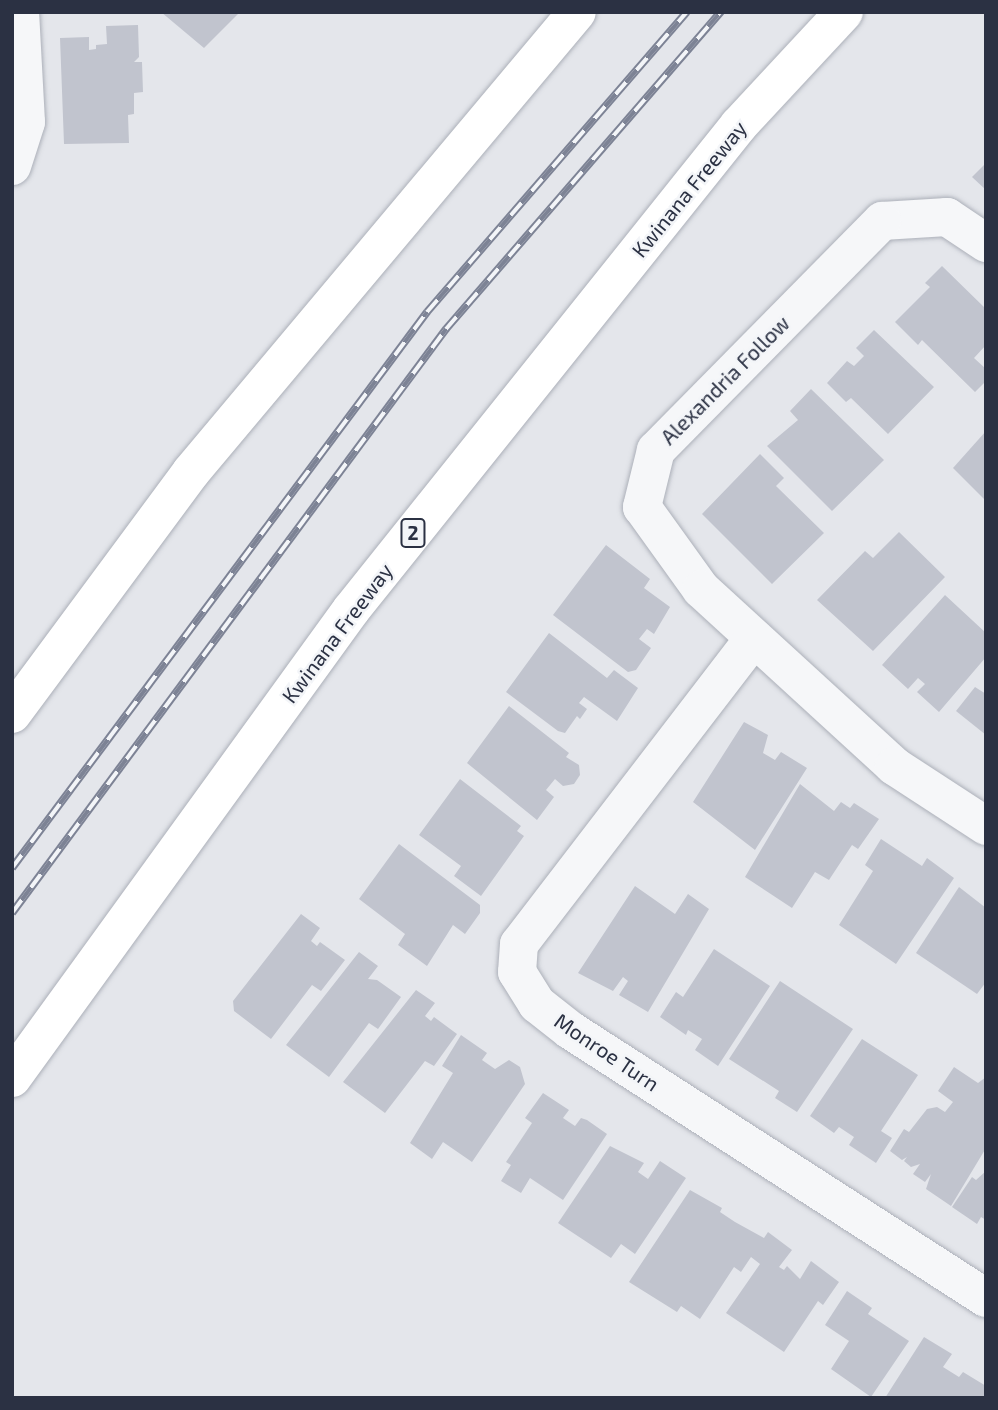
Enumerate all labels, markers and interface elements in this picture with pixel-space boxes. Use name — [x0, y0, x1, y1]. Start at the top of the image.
street label: Kwinana Freeway — [626, 116, 752, 262]
street label: Alexandria Follow — [655, 310, 795, 450]
road number: 2 — [399, 518, 427, 548]
street label: Kwinana Freeway — [276, 558, 398, 708]
street label: Monroe Turn — [550, 1008, 664, 1096]

